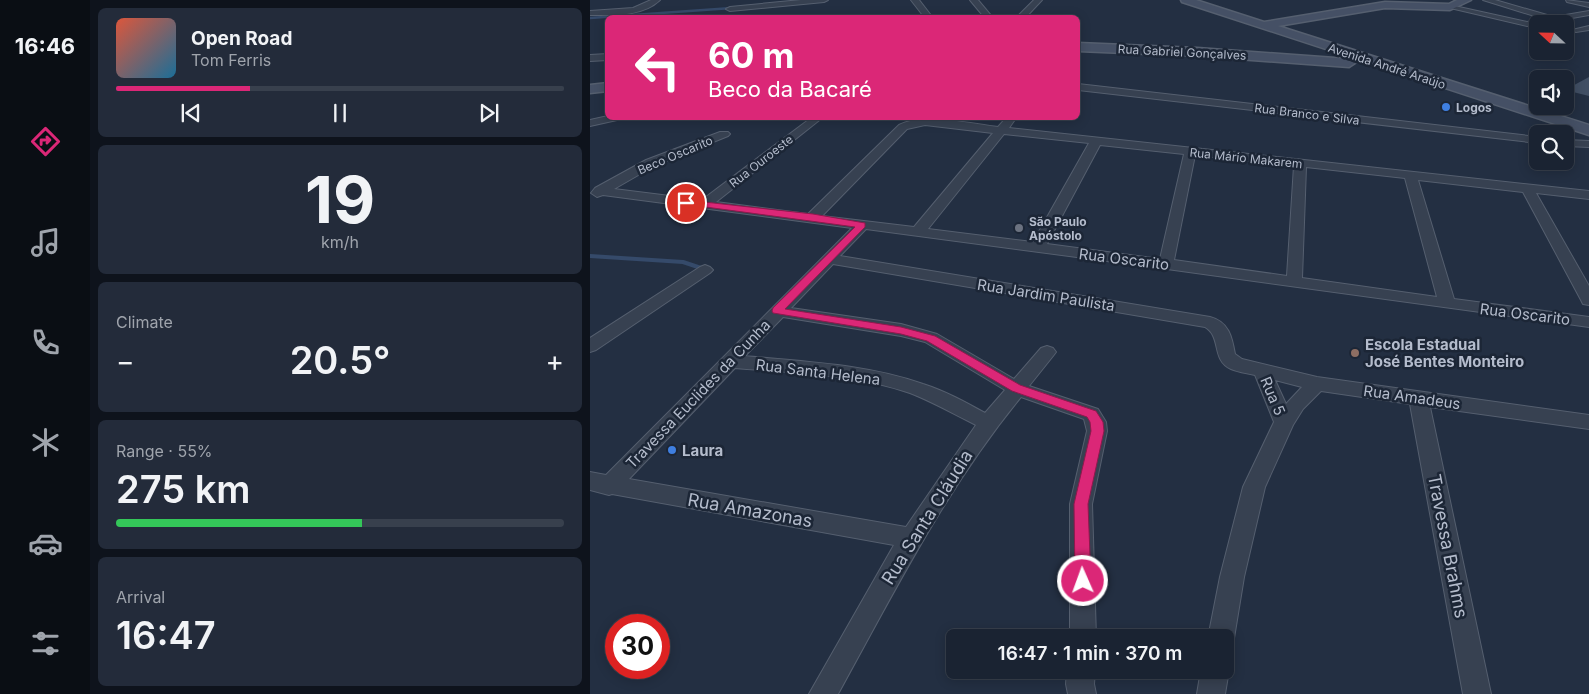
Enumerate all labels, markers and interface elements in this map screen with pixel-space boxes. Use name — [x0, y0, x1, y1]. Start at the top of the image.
north arrow — [1529, 15, 1574, 60]
map controls — [1529, 15, 1574, 170]
text: Open Road — [191, 27, 292, 50]
text: 16:46 — [15, 33, 75, 59]
text: 60 m — [708, 34, 795, 76]
icon: left — [625, 35, 690, 100]
street label: Avenida André Araújo — [1326, 40, 1448, 92]
street label: Rua Gabriel Gonçalves — [1117, 41, 1247, 63]
text: Tom Ferris — [191, 50, 271, 70]
button: sound — [1529, 70, 1574, 115]
text: Beco da Bacaré — [708, 76, 872, 102]
icon: previous — [177, 99, 205, 127]
icon: pause — [326, 99, 354, 127]
icon: next — [475, 99, 503, 127]
street label: Rua Branco e Silva — [1254, 100, 1360, 128]
place label: Logos — [1456, 100, 1492, 115]
marker: Logos — [1440, 101, 1452, 113]
icon: directions — [28, 124, 63, 159]
button: search — [1529, 125, 1574, 170]
street label: Rua Ouroeste — [726, 131, 796, 191]
street label: Beco Oscarito — [635, 132, 715, 178]
street label: Rua Mário Makarem — [1189, 145, 1303, 171]
text: 19 — [305, 160, 375, 239]
pin — [665, 182, 707, 224]
icon: arrive — [672, 189, 700, 217]
place label: São Paulo Apóstolo — [1029, 214, 1087, 243]
marker: São Paulo Apóstolo — [1013, 222, 1025, 234]
icon: music — [28, 225, 63, 260]
text: km/h — [321, 232, 359, 252]
street label: Rua Oscarito — [1078, 244, 1170, 274]
street label: Rua Jardim Paulista — [976, 275, 1116, 315]
street label: Rua Oscarito — [1479, 299, 1571, 329]
text: Climate — [116, 312, 173, 332]
street label: Travessa Euclides da Cunha — [622, 316, 774, 472]
icon: phone — [28, 325, 63, 360]
place label: Escola Estadual José Bentes Monteiro — [1365, 335, 1524, 371]
text: 20.5° — [290, 337, 390, 383]
text: − — [116, 344, 135, 378]
text: + — [545, 344, 564, 378]
marker: Escola Estadual José Bentes Monteiro — [1349, 347, 1361, 359]
street label: Rua Santa Helena — [755, 355, 881, 389]
street label: Rua 5 — [1256, 374, 1290, 418]
street label: Rua Amadeus — [1362, 381, 1462, 413]
icon: climate — [28, 425, 63, 460]
text: Range · 55% — [116, 441, 213, 461]
place label: Laura — [682, 441, 723, 460]
marker: Laura — [666, 444, 678, 456]
street label: Rua Santa Cláudia — [877, 446, 977, 588]
text: 275 km — [116, 466, 251, 512]
street label: Travessa Brahms — [1424, 472, 1472, 620]
street label: Rua Amazonas — [686, 489, 814, 531]
icon: car — [28, 526, 63, 561]
position arrow — [1056, 554, 1108, 606]
text: Arrival — [116, 587, 165, 607]
text: 16:47 — [116, 612, 216, 658]
speed limit sign: 30 — [605, 614, 670, 679]
icon: filters — [28, 626, 63, 661]
text: 16:47 · 1 min · 370 m — [998, 642, 1182, 665]

